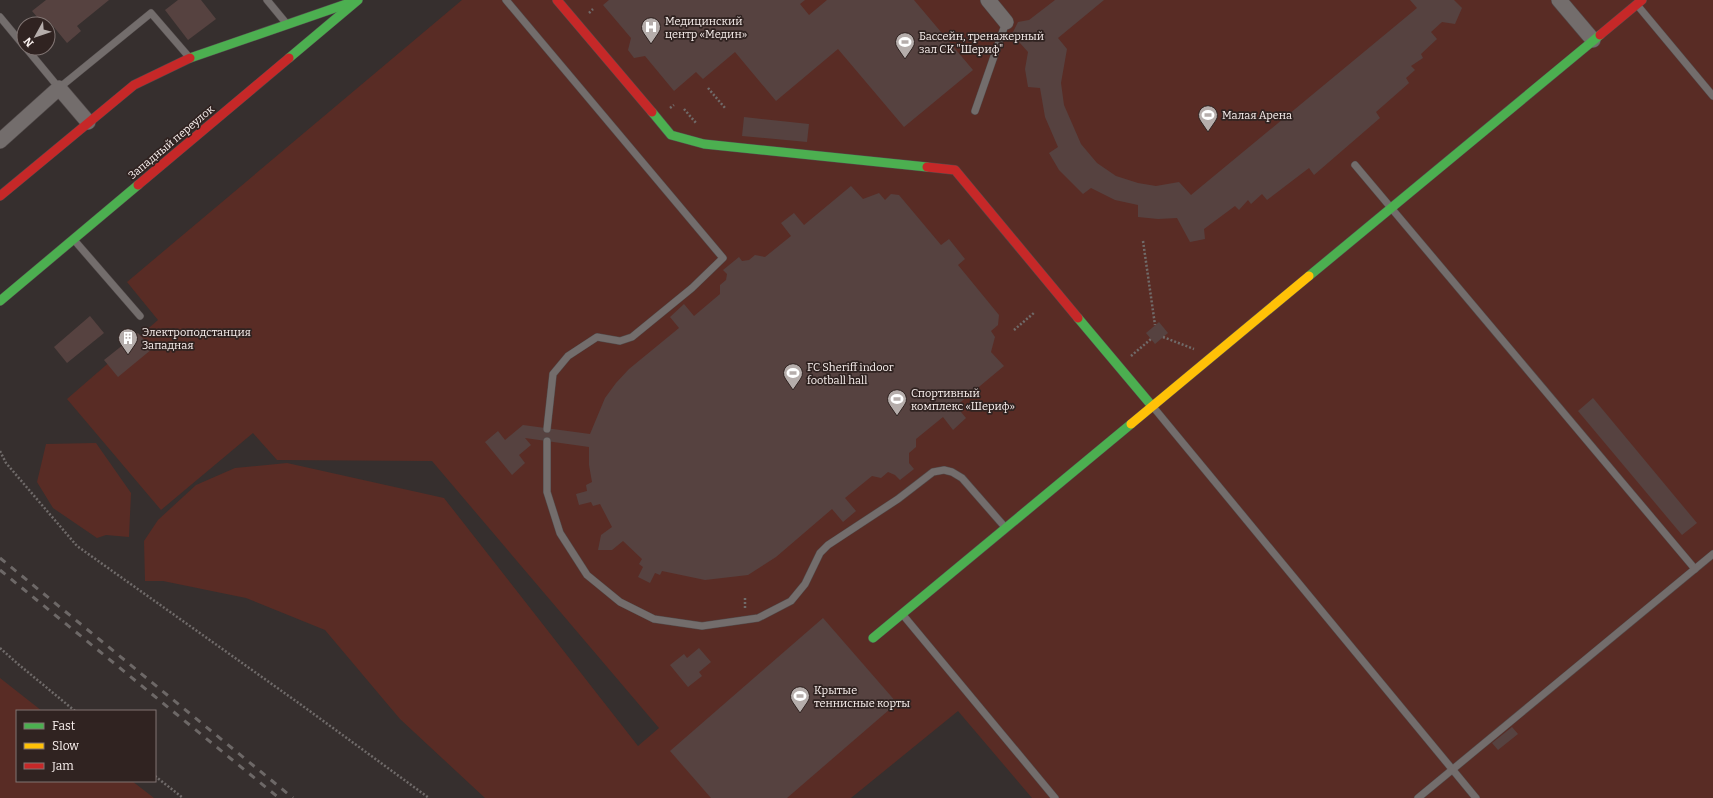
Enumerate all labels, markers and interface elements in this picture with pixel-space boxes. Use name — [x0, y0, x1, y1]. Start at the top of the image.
place label: Медицинский центр «Медин» — [665, 15, 747, 41]
north arrow — [16, 16, 56, 56]
hospital icon: Медицинский центр «Медин» — [640, 16, 662, 44]
place label: Бассейн, тренажерный зал СК "Шериф" — [919, 30, 1044, 56]
sports icon: Бассейн, тренажерный зал СК "Шериф" — [894, 31, 916, 59]
text: N — [21, 34, 36, 50]
street label: Западный переулок — [126, 102, 217, 182]
sports icon: Малая Арена — [1197, 104, 1219, 132]
place label: Малая Арена — [1222, 109, 1292, 122]
place label: Электроподстанция Западная — [142, 326, 251, 352]
building icon: Электроподстанция Западная — [117, 327, 139, 355]
place label: FC Sheriff indoor football hall — [807, 361, 894, 387]
sports icon: FC Sheriff indoor football hall — [782, 362, 804, 390]
place label: Спортивный комплекс «Шериф» — [911, 387, 1015, 413]
sports icon: Спортивный комплекс «Шериф» — [886, 388, 908, 416]
place label: Крытые теннисные корты — [814, 684, 910, 710]
sports icon: Крытые теннисные корты — [789, 685, 811, 713]
legend — [16, 710, 156, 782]
text: Fast — [52, 719, 76, 733]
text: Slow — [52, 739, 79, 753]
text: Jam — [51, 759, 74, 773]

